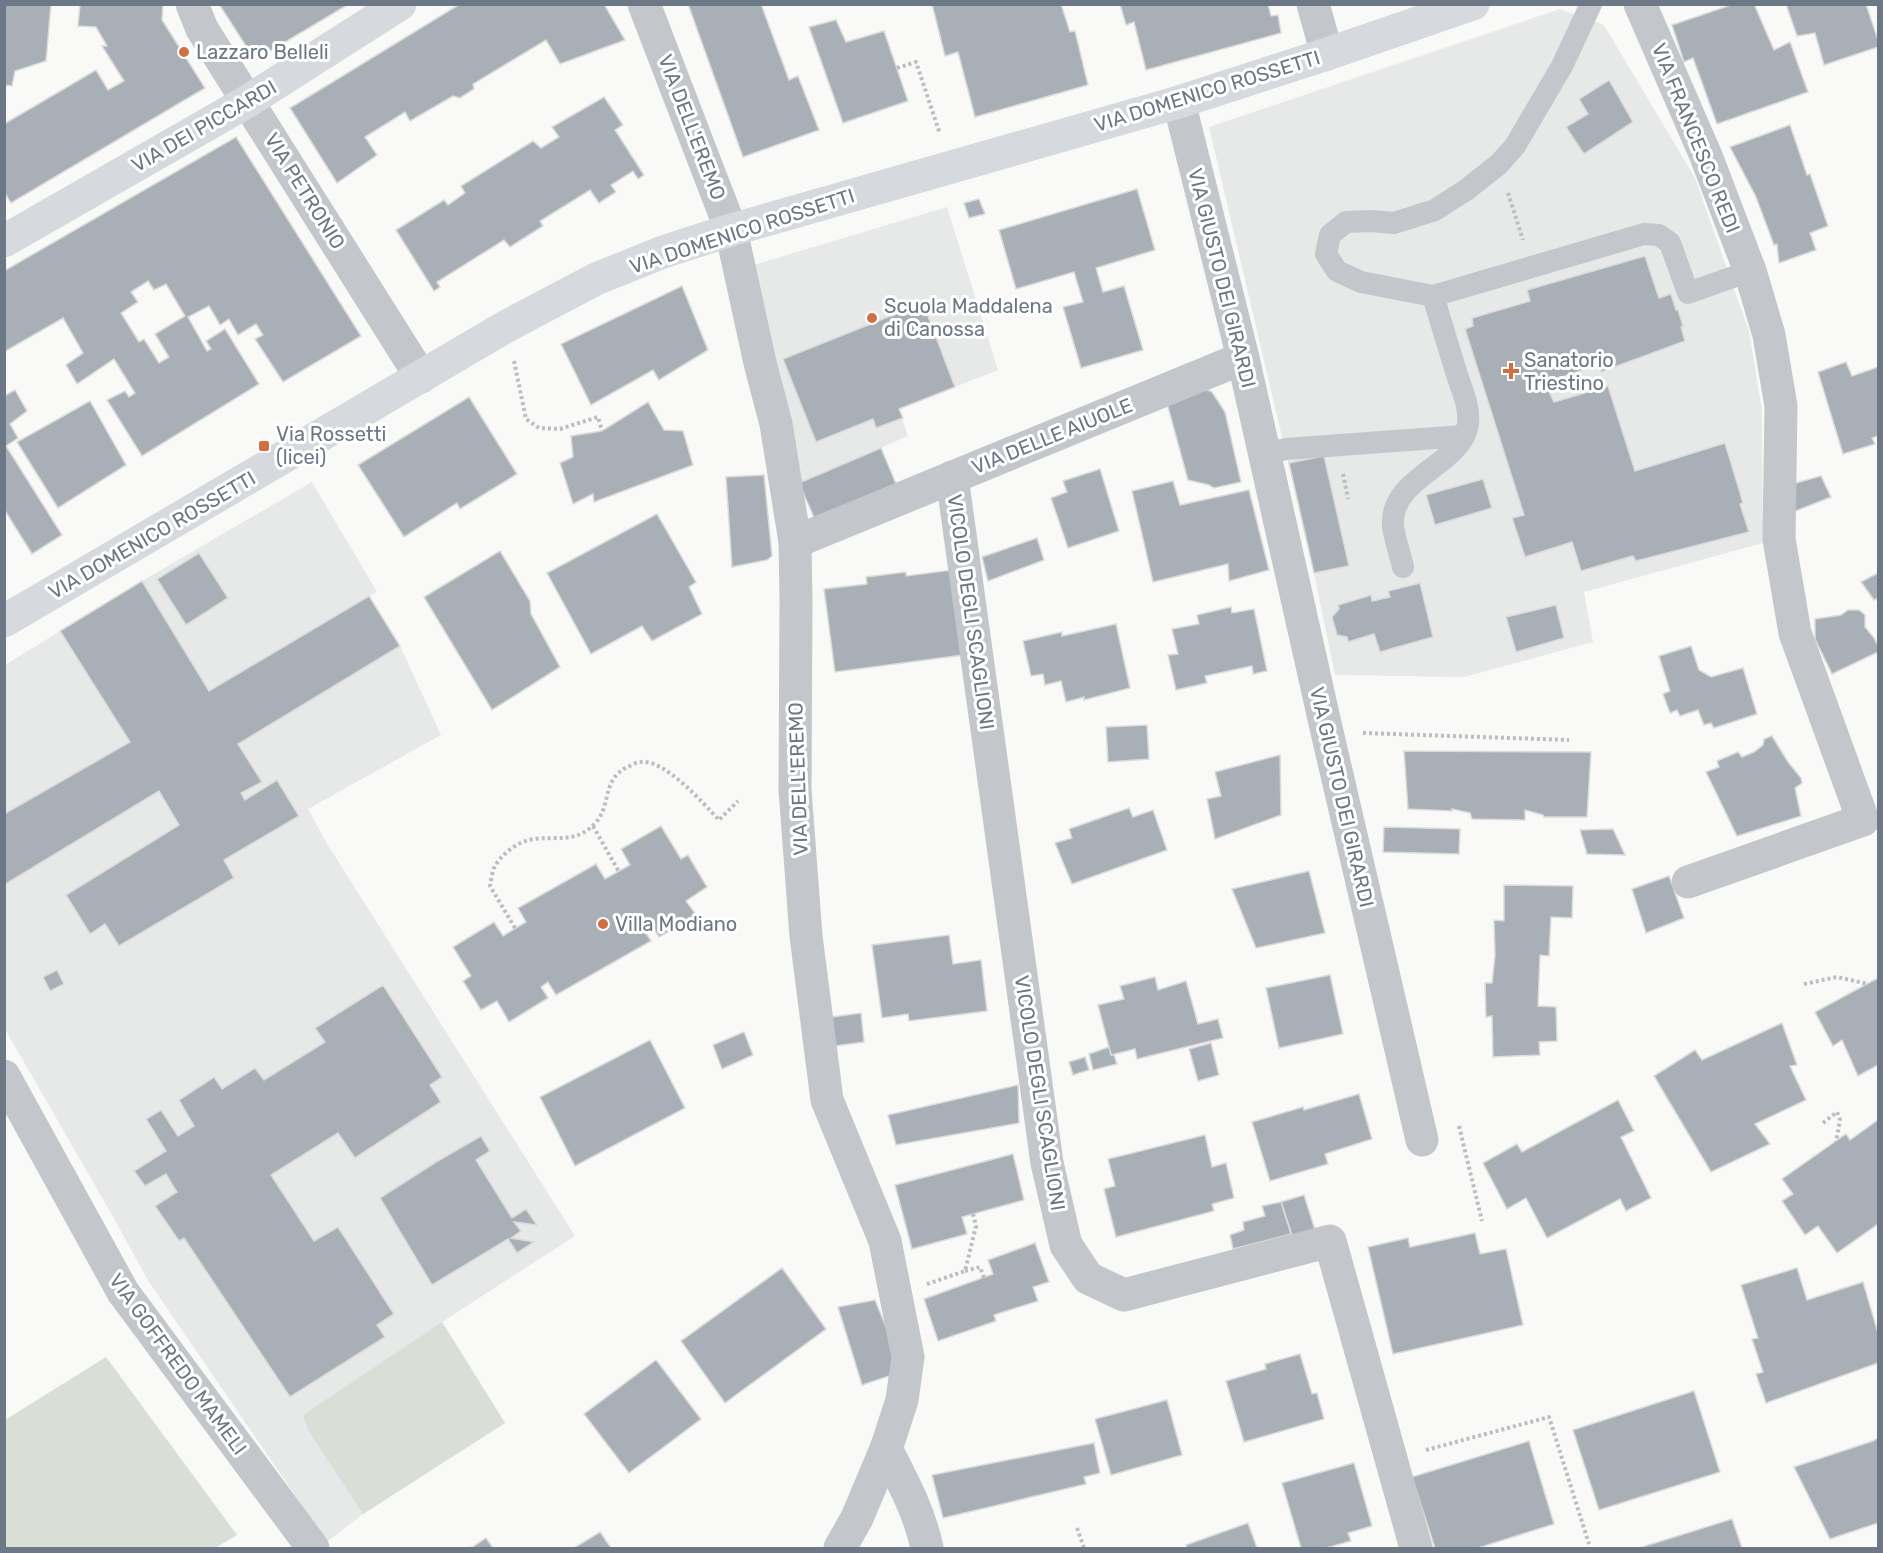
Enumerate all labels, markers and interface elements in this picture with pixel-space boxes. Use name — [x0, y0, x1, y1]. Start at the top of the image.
place label: Lazzaro Belleli — [196, 40, 329, 64]
street label: VIA FRANCESCO REDI — [1647, 40, 1745, 236]
marker: Lazzaro Belleli — [177, 45, 191, 59]
street label: VIA DOMENICO ROSSETTI — [1091, 45, 1323, 137]
street label: VIA DELL'EREMO — [653, 51, 731, 203]
street label: VIA DEI PICCARDI — [127, 75, 281, 177]
street label: VIA PETRONIO — [260, 128, 350, 254]
street label: VIA GIUSTO DEI GIRARDI — [1183, 166, 1261, 390]
street label: VIA DOMENICO ROSSETTI — [627, 183, 857, 279]
place label: Scuola Maddalena di Canossa — [884, 294, 1053, 341]
marker: Scuola Maddalena di Canossa — [865, 311, 879, 325]
place label: Sanatorio Triestino — [1524, 348, 1614, 395]
marker: Sanatorio Triestino — [1502, 362, 1520, 380]
street label: VIA DELLE AIUOLE — [968, 393, 1136, 479]
place label: Via Rossetti (licei) — [276, 422, 386, 469]
marker: Via Rossetti (licei) — [257, 439, 271, 453]
street label: VIA DOMENICO ROSSETTI — [44, 466, 260, 604]
street label: VICOLO DEGLI SCAGLIONI — [943, 493, 999, 731]
street label: VIA GIUSTO DEI GIRARDI — [1305, 684, 1379, 910]
street label: VIA DELL'EREMO — [783, 702, 813, 856]
place label: Villa Modiano — [615, 912, 737, 936]
marker: Villa Modiano — [596, 917, 610, 931]
street label: VICOLO DEGLI SCAGLIONI — [1010, 974, 1070, 1212]
street label: VIA GOFFREDO MAMELI — [104, 1269, 252, 1459]

